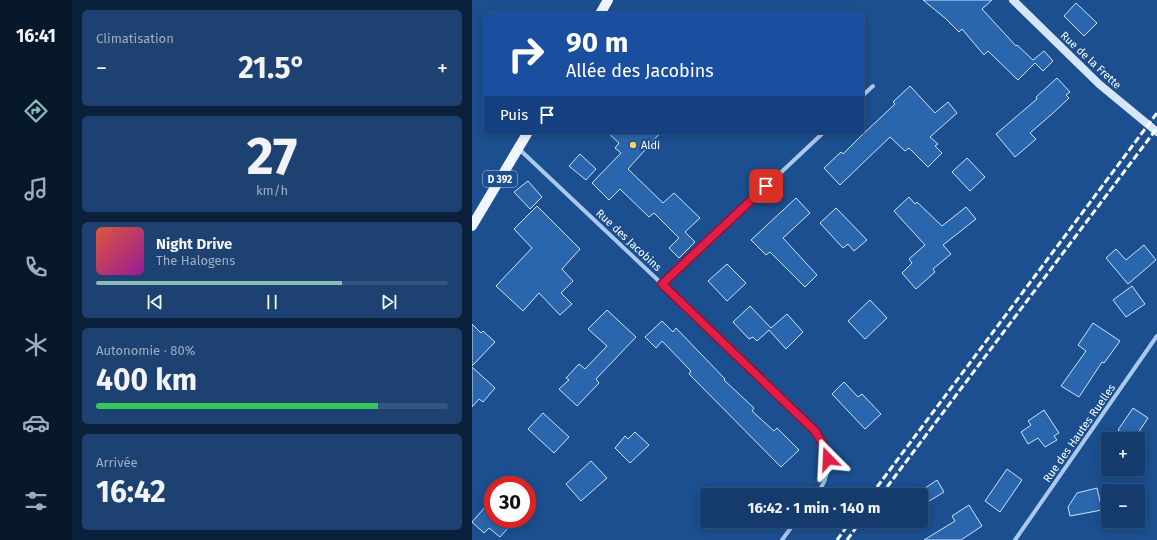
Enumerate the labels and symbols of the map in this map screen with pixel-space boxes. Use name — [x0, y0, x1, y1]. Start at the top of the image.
street label: Rue de la Frette — [1058, 29, 1124, 92]
place label: Aldi — [641, 139, 660, 152]
marker: Aldi — [628, 140, 638, 150]
pin — [749, 169, 783, 203]
road number: D 392 — [483, 171, 517, 187]
street label: Rue des Jacobins — [593, 207, 664, 274]
street label: Rue des Hautes Ruelles — [1041, 382, 1118, 485]
position arrow — [807, 438, 849, 480]
speed limit sign: 30 — [484, 476, 536, 528]

